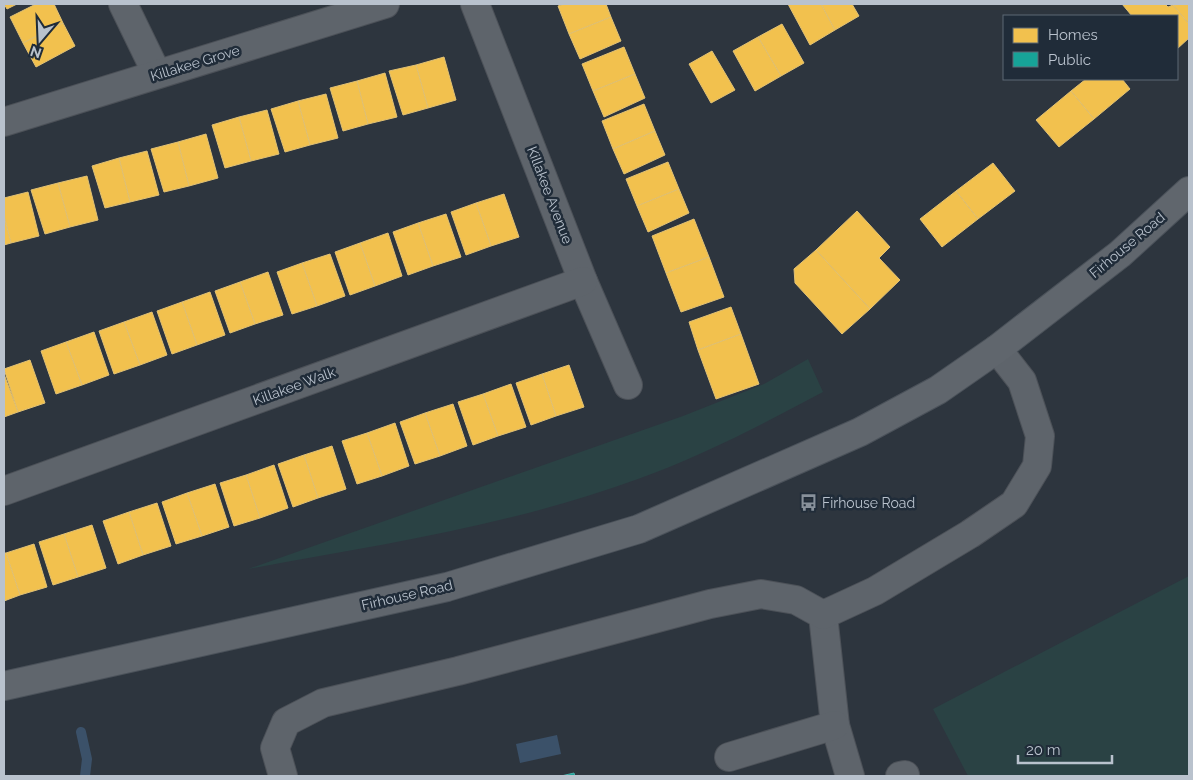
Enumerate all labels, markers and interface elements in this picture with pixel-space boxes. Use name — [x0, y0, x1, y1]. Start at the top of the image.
north arrow — [15, 15, 65, 65]
legend — [1003, 15, 1178, 80]
text: Homes — [1048, 26, 1098, 44]
street label: Killakee Grove — [148, 42, 242, 84]
text: N — [28, 43, 43, 62]
text: Public — [1048, 51, 1091, 69]
street label: Killakee Avenue — [524, 144, 576, 246]
street label: Firhouse Road — [1086, 209, 1168, 281]
street label: Killakee Walk — [251, 363, 338, 408]
bus stop icon: Firhouse Road — [798, 493, 818, 513]
place label: Firhouse Road — [822, 495, 915, 511]
street label: Firhouse Road — [360, 577, 454, 613]
scale bar — [1018, 732, 1112, 764]
text: 20 m — [1026, 741, 1061, 759]

